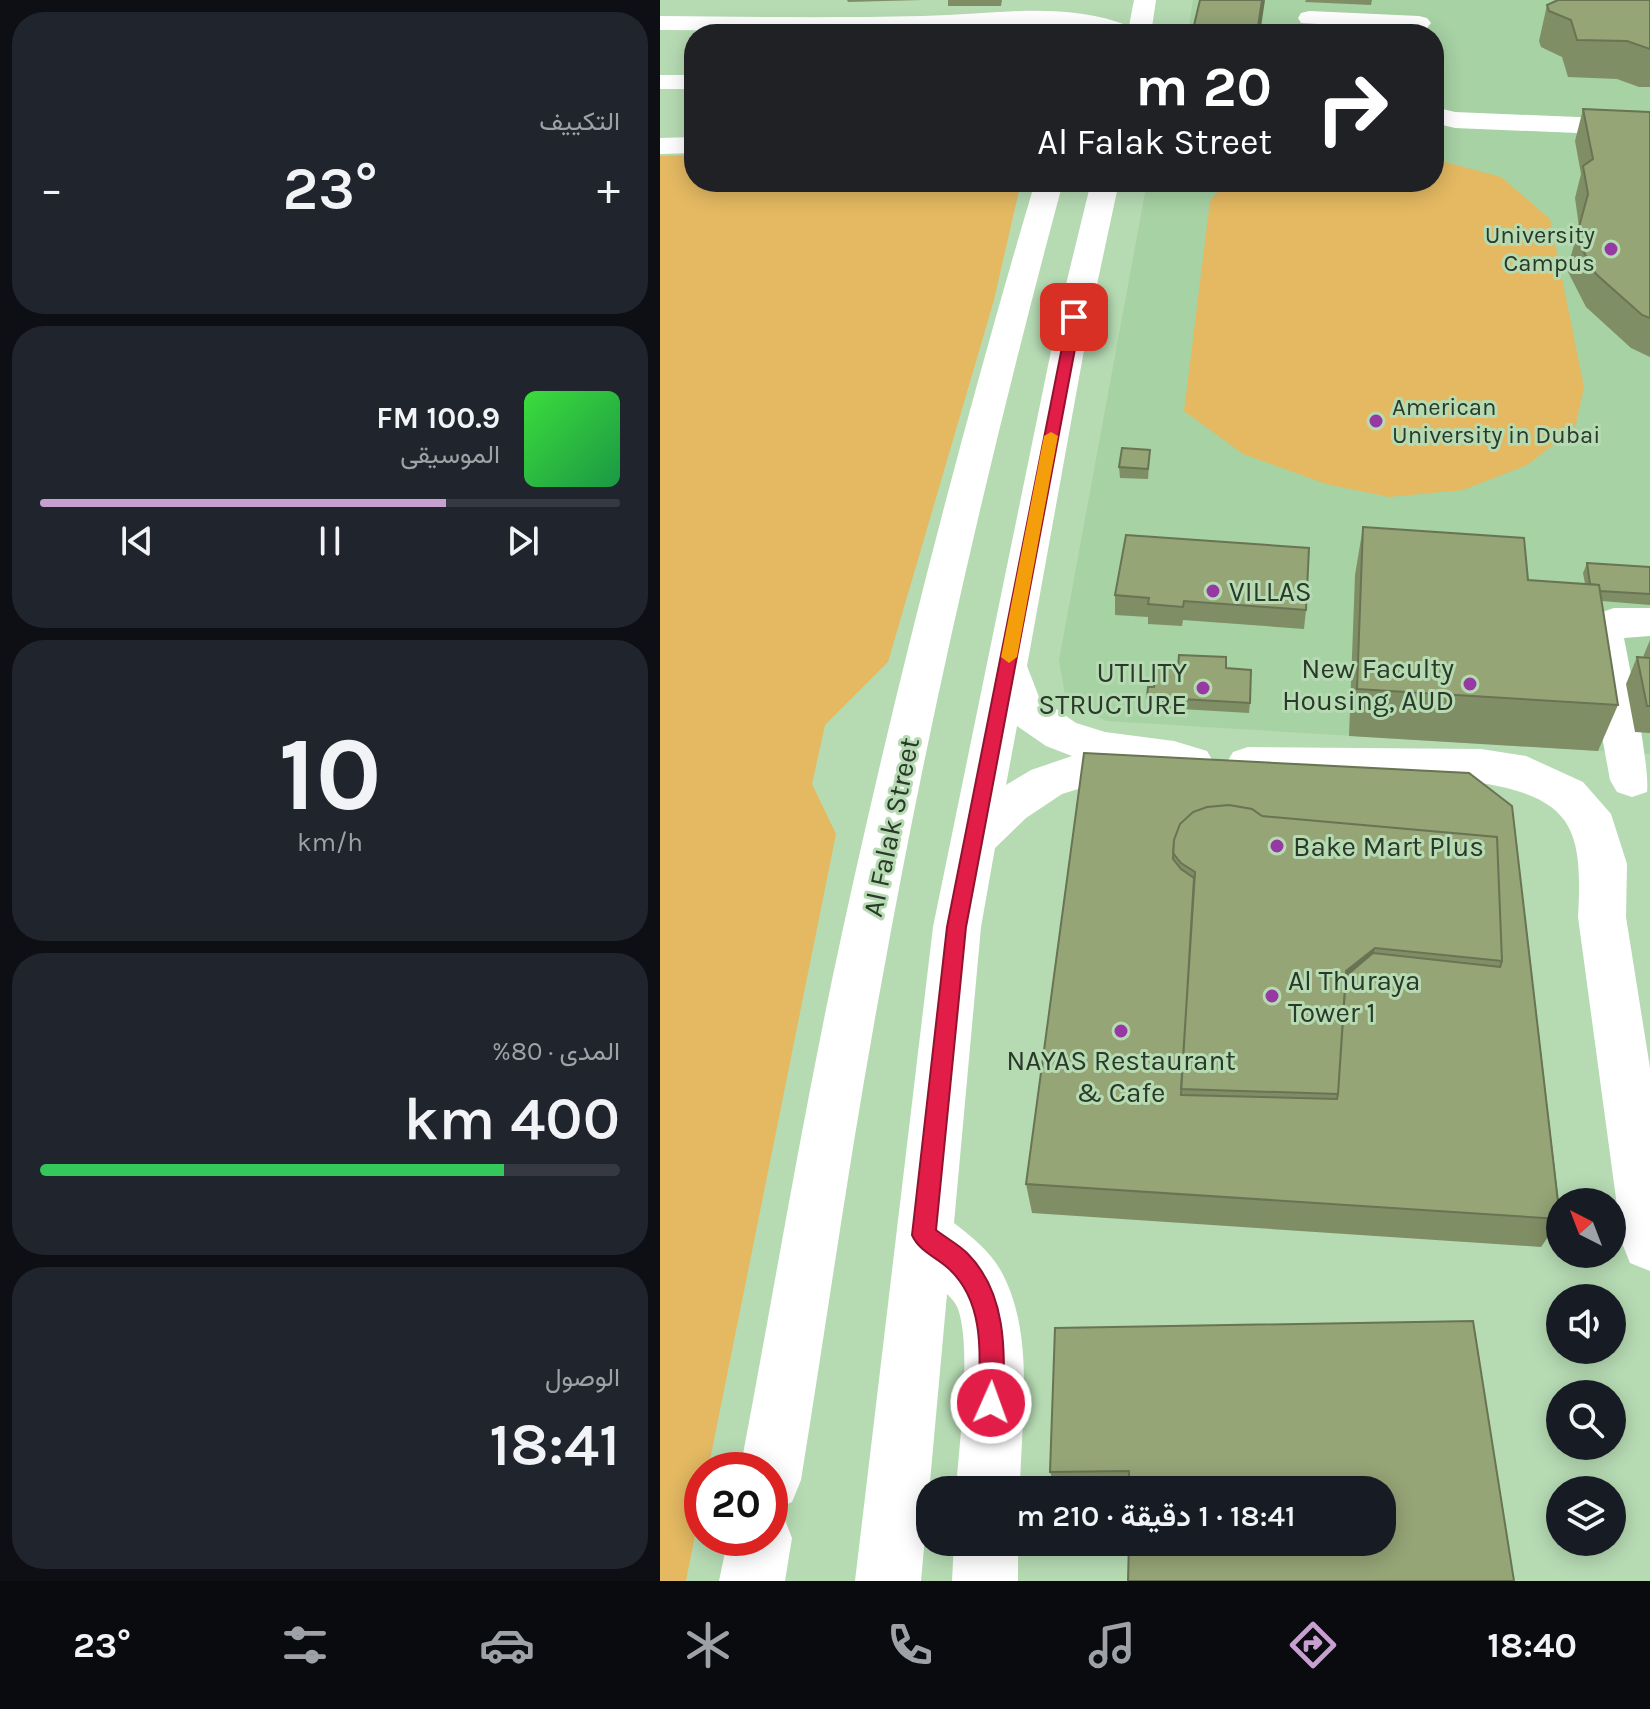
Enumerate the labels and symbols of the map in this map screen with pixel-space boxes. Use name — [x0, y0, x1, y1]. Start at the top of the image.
place label: University Campus — [1485, 221, 1595, 277]
marker: University Campus — [1602, 240, 1620, 258]
pin — [1040, 283, 1108, 351]
place label: American University in Dubai — [1392, 393, 1600, 449]
marker: American University in Dubai — [1367, 412, 1385, 430]
place label: VILLAS — [1229, 575, 1312, 608]
marker: VILLAS — [1204, 582, 1222, 600]
place label: New Faculty Housing, AUD — [1282, 652, 1454, 717]
place label: UTILITY STRUCTURE — [1038, 656, 1188, 721]
marker: New Faculty Housing, AUD — [1461, 675, 1479, 693]
marker: UTILITY STRUCTURE — [1194, 679, 1212, 697]
street label: Al Falak Street — [856, 734, 926, 920]
place label: Bake Mart Plus — [1293, 830, 1484, 863]
marker: Bake Mart Plus — [1268, 837, 1286, 855]
place label: Al Thuraya Tower 1 — [1288, 964, 1420, 1029]
marker: Al Thuraya Tower 1 — [1263, 987, 1281, 1005]
marker: NAYAS Restaurant & Cafe — [1112, 1022, 1130, 1040]
place label: NAYAS Restaurant & Cafe — [1006, 1044, 1236, 1109]
north arrow — [1546, 1188, 1626, 1268]
position arrow — [949, 1361, 1033, 1445]
speed limit sign: 20 — [684, 1452, 788, 1556]

